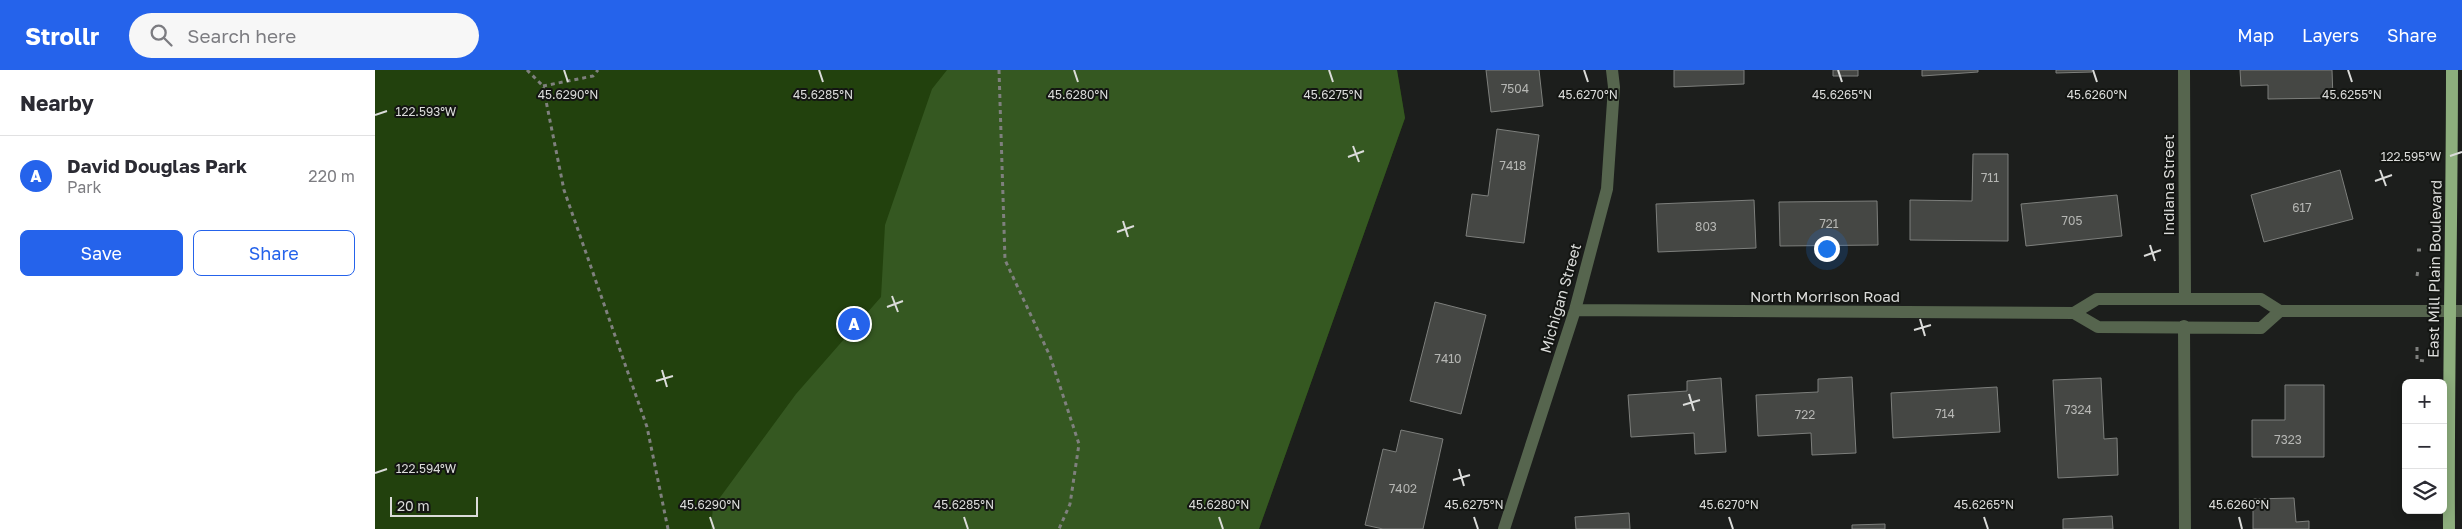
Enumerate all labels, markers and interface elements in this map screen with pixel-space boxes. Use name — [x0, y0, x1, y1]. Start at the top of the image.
search box — [129, 13, 479, 58]
text: Strollr — [25, 21, 99, 50]
icon: search — [147, 21, 175, 49]
text: Search here — [187, 24, 296, 47]
text: Map — [2237, 24, 2274, 46]
text: Layers — [2302, 24, 2359, 46]
text: Share — [2387, 24, 2437, 46]
house number: 7504 — [1501, 81, 1529, 96]
text: 45.6290°N — [538, 87, 598, 102]
text: 45.6285°N — [793, 87, 853, 102]
text: 45.6280°N — [1048, 87, 1108, 102]
text: 45.6275°N — [1303, 87, 1363, 102]
text: 45.6270°N — [1558, 87, 1618, 102]
text: 45.6265°N — [1812, 87, 1872, 102]
text: 45.6260°N — [2067, 87, 2127, 102]
text: 45.6255°N — [2322, 87, 2382, 102]
text: Nearby — [20, 90, 94, 116]
text: 122.593°W — [396, 104, 457, 119]
street label: Indiana Street — [2159, 134, 2177, 236]
text: 122.595°W — [2381, 149, 2442, 164]
text: David Douglas Park — [67, 154, 247, 177]
house number: 7418 — [1500, 158, 1526, 173]
text: A — [30, 166, 42, 186]
text: 220 m — [308, 166, 355, 186]
house number: 711 — [1981, 170, 1999, 185]
text: Park — [67, 177, 102, 197]
street label: East Mill Plain Boulevard — [2423, 180, 2445, 358]
house number: 617 — [2292, 200, 2312, 215]
house number: 705 — [2062, 213, 2082, 228]
house number: 721 — [1819, 216, 1839, 231]
house number: 803 — [1695, 219, 1717, 234]
button: Save — [20, 230, 183, 276]
button: Share — [193, 230, 355, 276]
your location — [1814, 236, 1840, 262]
street label: Michigan Street — [1536, 241, 1584, 355]
street label: North Morrison Road — [1750, 287, 1900, 305]
pin: A — [838, 305, 870, 343]
house number: 7410 — [1435, 351, 1461, 366]
map controls — [2402, 379, 2447, 514]
button: + — [2402, 379, 2447, 424]
house number: 7324 — [2064, 402, 2092, 417]
house number: 714 — [1935, 406, 1955, 421]
house number: 722 — [1795, 407, 1815, 422]
button: − — [2402, 424, 2447, 469]
house number: 7323 — [2274, 432, 2302, 447]
text: 122.594°W — [396, 461, 457, 476]
button: layers — [2402, 469, 2447, 514]
house number: 7402 — [1389, 481, 1417, 496]
scale bar — [390, 494, 477, 517]
text: 20 m — [397, 497, 430, 514]
text: 45.6290°N — [680, 497, 740, 512]
text: 45.6285°N — [934, 497, 994, 512]
text: 45.6280°N — [1189, 497, 1249, 512]
text: 45.6275°N — [1444, 497, 1504, 512]
text: 45.6270°N — [1699, 497, 1759, 512]
text: 45.6265°N — [1954, 497, 2014, 512]
text: 45.6260°N — [2209, 497, 2269, 512]

